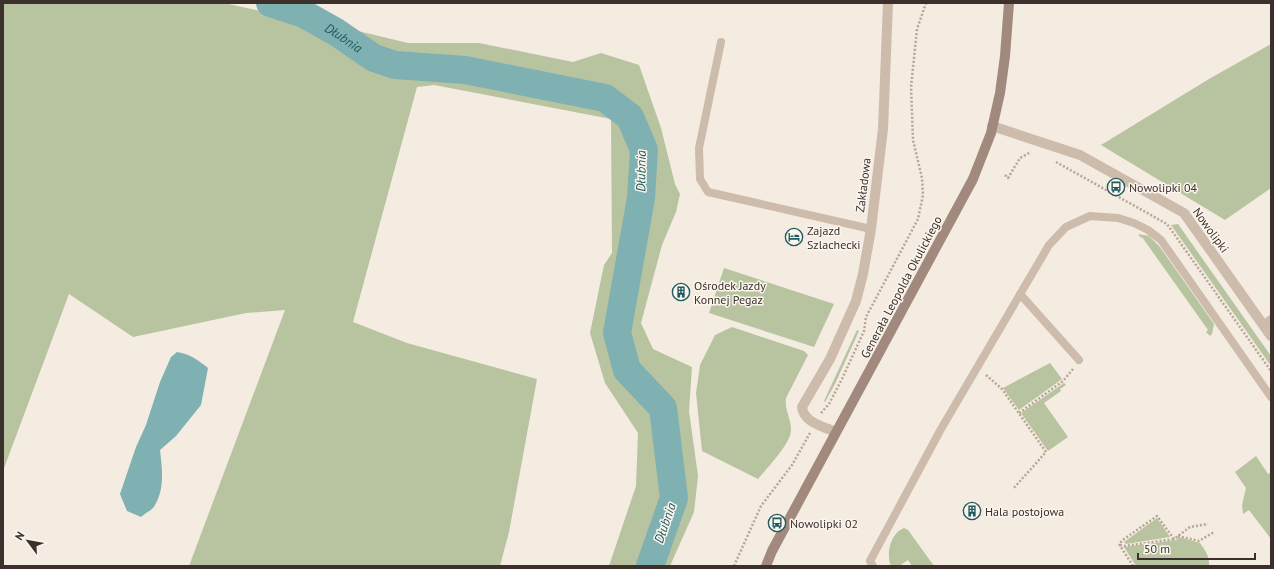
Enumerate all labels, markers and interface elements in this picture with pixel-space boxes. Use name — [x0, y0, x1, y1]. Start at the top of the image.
water label: Dłubnia — [322, 19, 366, 57]
water label: Dłubnia — [632, 149, 650, 192]
street label: Zakładowa — [852, 157, 874, 213]
bus stop icon: Nowolipki 04 — [1106, 177, 1126, 197]
place label: Nowolipki 04 — [1129, 180, 1197, 195]
street label: Nowolipki — [1190, 205, 1232, 255]
street label: Generała Leopolda Okulickiego — [857, 213, 945, 361]
place label: Zajazd Szlachecki — [807, 223, 861, 252]
hotel icon: Zajazd Szlachecki — [784, 227, 804, 247]
place label: Ośrodek Jazdy Konnej Pegaz — [694, 278, 766, 307]
building icon: Ośrodek Jazdy Konnej Pegaz — [671, 282, 691, 302]
water label: Dłubnia — [650, 500, 680, 545]
building icon: Hala postojowa — [962, 501, 982, 521]
place label: Hala postojowa — [985, 504, 1064, 519]
bus stop icon: Nowolipki 02 — [767, 513, 787, 533]
place label: Nowolipki 02 — [790, 516, 858, 531]
north arrow — [8, 521, 48, 561]
text: N — [12, 529, 27, 542]
scale bar — [1138, 535, 1255, 561]
text: 50 m — [1144, 541, 1170, 556]

